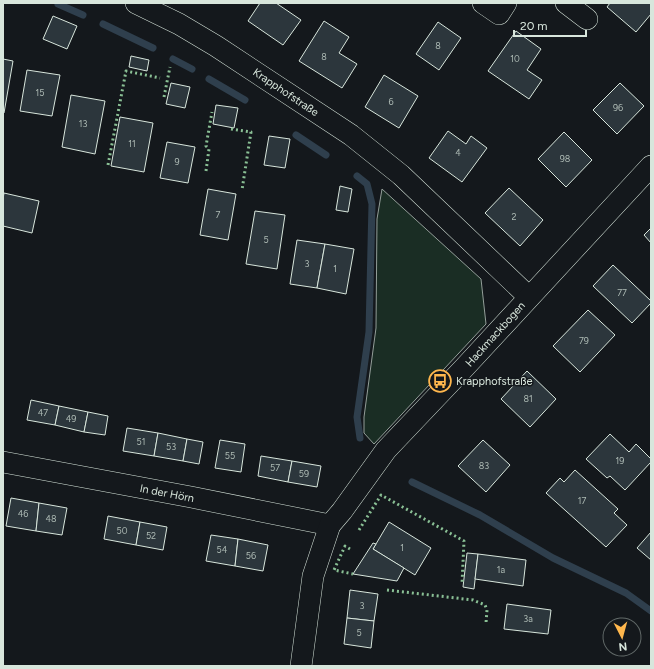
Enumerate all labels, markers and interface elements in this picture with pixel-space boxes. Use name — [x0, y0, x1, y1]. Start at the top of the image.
scale bar — [514, 12, 586, 38]
text: 20 m — [520, 19, 548, 33]
house number: 8 — [435, 40, 441, 51]
house number: 8 — [321, 51, 327, 62]
house number: 10 — [510, 53, 520, 64]
street label: Krapphofstraße — [250, 66, 321, 119]
house number: 15 — [36, 87, 44, 98]
house number: 6 — [388, 96, 394, 107]
house number: 96 — [613, 102, 623, 113]
house number: 13 — [79, 118, 87, 129]
house number: 11 — [128, 138, 136, 149]
house number: 4 — [455, 147, 461, 158]
house number: 98 — [560, 153, 571, 164]
house number: 9 — [174, 156, 180, 167]
house number: 7 — [216, 209, 221, 220]
house number: 2 — [511, 211, 517, 222]
house number: 5 — [263, 234, 269, 245]
house number: 3 — [305, 258, 310, 269]
house number: 1 — [333, 263, 337, 274]
house number: 77 — [617, 287, 627, 298]
street label: Hackmackbogen — [463, 299, 528, 369]
house number: 79 — [579, 335, 589, 346]
bus stop icon: Krapphofstraße — [427, 368, 453, 394]
place label: Krapphofstraße — [456, 375, 532, 388]
house number: 81 — [523, 393, 533, 404]
house number: 47 — [38, 407, 48, 418]
house number: 49 — [66, 413, 76, 424]
house number: 51 — [137, 436, 145, 447]
house number: 53 — [166, 441, 176, 452]
house number: 55 — [225, 450, 235, 461]
house number: 19 — [616, 455, 624, 466]
house number: 83 — [479, 460, 489, 471]
house number: 57 — [270, 462, 280, 473]
house number: 59 — [299, 468, 309, 479]
street label: In der Hörn — [139, 482, 195, 505]
house number: 17 — [578, 495, 586, 506]
house number: 46 — [18, 508, 28, 519]
house number: 48 — [45, 513, 57, 524]
house number: 50 — [117, 525, 128, 536]
house number: 52 — [146, 530, 156, 541]
house number: 1 — [400, 542, 404, 553]
house number: 54 — [217, 544, 228, 555]
house number: 56 — [246, 550, 256, 561]
house number: 1a — [497, 564, 506, 575]
house number: 3 — [360, 600, 365, 611]
house number: 3a — [523, 613, 533, 624]
north arrow — [602, 617, 642, 657]
house number: 5 — [356, 627, 362, 638]
text: N — [618, 640, 628, 653]

